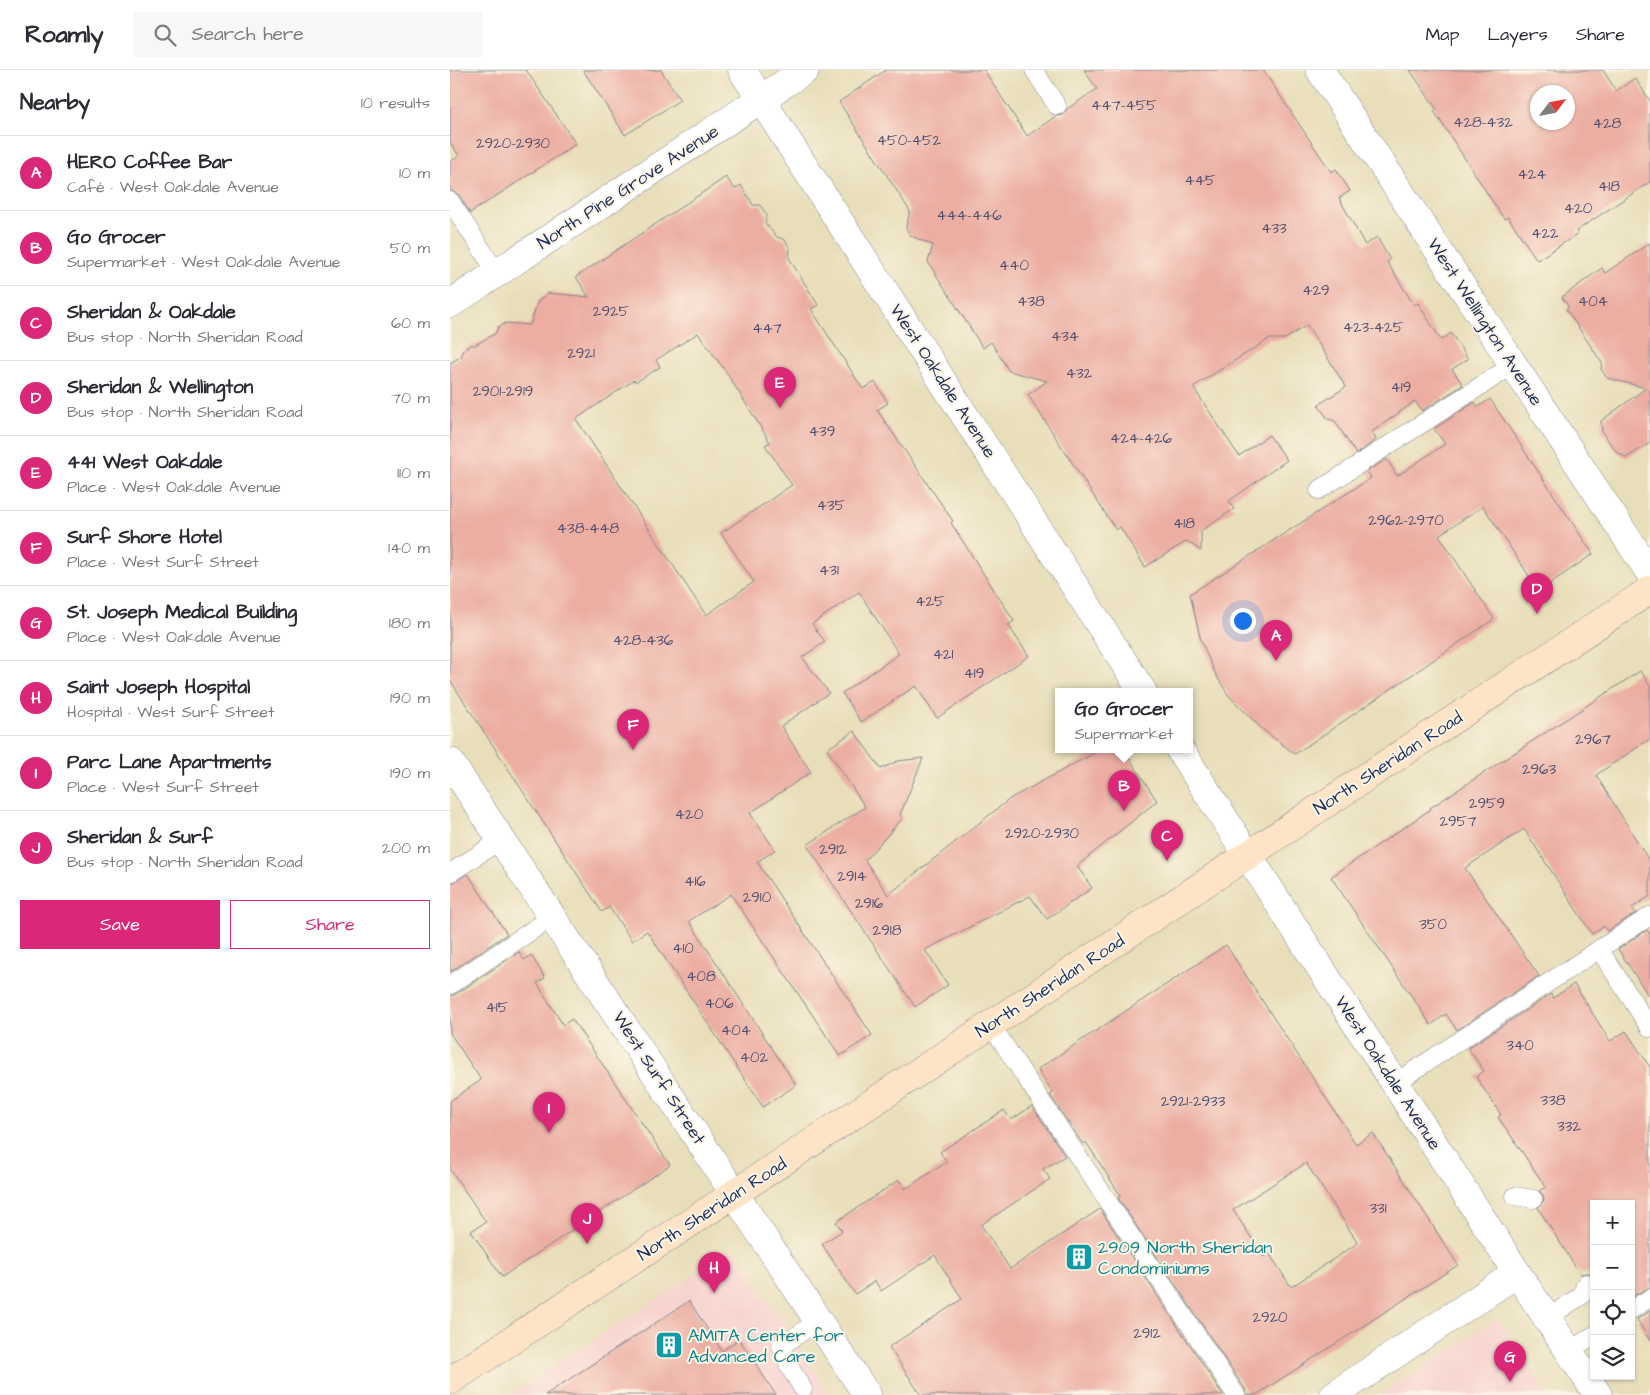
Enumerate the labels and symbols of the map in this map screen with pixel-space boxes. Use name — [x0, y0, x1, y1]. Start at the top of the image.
north arrow — [1530, 85, 1575, 130]
house number: 447-455 — [1091, 95, 1157, 116]
house number: 428-432 — [1453, 112, 1513, 133]
house number: 428 — [1593, 113, 1622, 134]
street label: North Pine Grove Avenue — [532, 119, 724, 255]
house number: 450-452 — [877, 130, 942, 151]
house number: 2920-2930 — [476, 133, 551, 154]
house number: 424 — [1517, 164, 1547, 185]
house number: 445 — [1184, 170, 1216, 191]
house number: 418 — [1598, 176, 1620, 197]
house number: 420 — [1564, 198, 1593, 219]
house number: 444-446 — [936, 205, 1002, 226]
house number: 433 — [1261, 218, 1287, 239]
house number: 422 — [1531, 223, 1559, 244]
street label: West Wellington Avenue — [1420, 233, 1549, 412]
house number: 440 — [999, 255, 1029, 276]
house number: 429 — [1302, 280, 1330, 301]
house number: 438 — [1017, 291, 1045, 312]
house number: 404 — [1578, 291, 1608, 312]
street label: West Oakdale Avenue — [884, 299, 1002, 463]
house number: 2925 — [593, 301, 630, 322]
house number: 423-425 — [1343, 317, 1404, 338]
house number: 447 — [752, 318, 782, 339]
house number: 434 — [1051, 326, 1079, 347]
house number: 2921 — [567, 343, 595, 364]
house number: 432 — [1066, 363, 1093, 384]
pin: E — [764, 367, 796, 408]
house number: 419 — [1391, 377, 1411, 398]
house number: 2901-2919 — [473, 381, 533, 402]
house number: 439 — [809, 421, 835, 442]
house number: 424-426 — [1110, 428, 1173, 449]
house number: 435 — [817, 495, 846, 516]
house number: 2962-2970 — [1368, 510, 1444, 531]
house number: 418 — [1173, 513, 1195, 534]
house number: 438-448 — [557, 518, 619, 539]
house number: 431 — [819, 560, 839, 581]
pin: D — [1521, 573, 1553, 614]
house number: 425 — [915, 591, 945, 612]
your location — [1230, 608, 1256, 634]
pin: A — [1260, 620, 1292, 661]
house number: 428-436 — [613, 630, 674, 651]
house number: 421 — [933, 644, 953, 665]
house number: 419 — [964, 663, 984, 684]
street label: North Sheridan Road — [1308, 705, 1468, 821]
pin: F — [617, 709, 649, 750]
house number: 2967 — [1575, 729, 1611, 750]
house number: 2963 — [1522, 759, 1556, 780]
pin: B — [1108, 770, 1140, 811]
house number: 2959 — [1469, 793, 1505, 814]
house number: 420 — [675, 804, 704, 825]
house number: 2957 — [1440, 811, 1476, 832]
pin: C — [1151, 820, 1183, 861]
house number: 2920-2930 — [1005, 823, 1080, 844]
house number: 2912 — [819, 839, 847, 860]
house number: 2914 — [837, 866, 867, 887]
house number: 416 — [684, 871, 706, 892]
house number: 2910 — [743, 887, 772, 908]
house number: 2916 — [855, 893, 884, 914]
house number: 350 — [1419, 914, 1447, 935]
house number: 2918 — [873, 920, 902, 941]
street label: North Sheridan Road — [970, 928, 1130, 1044]
house number: 410 — [672, 938, 694, 959]
house number: 408 — [686, 966, 716, 987]
street label: West Oakdale Avenue — [1329, 991, 1447, 1155]
house number: 406 — [704, 993, 734, 1014]
house number: 415 — [486, 997, 509, 1018]
street label: West Surf Street — [607, 1007, 712, 1150]
house number: 404 — [721, 1020, 751, 1041]
house number: 340 — [1506, 1035, 1534, 1056]
house number: 402 — [740, 1047, 769, 1068]
house number: 338 — [1541, 1090, 1566, 1111]
house number: 2921-2933 — [1161, 1091, 1226, 1112]
pin: I — [533, 1092, 565, 1133]
house number: 332 — [1557, 1116, 1581, 1137]
street label: North Sheridan Road — [632, 1151, 792, 1267]
house number: 331 — [1369, 1198, 1387, 1219]
pin: J — [571, 1203, 603, 1244]
place label: 2909 North Sheridan Condominiums — [1098, 1235, 1272, 1281]
building icon: 2909 North Sheridan Condominiums — [1064, 1242, 1094, 1272]
pin: H — [698, 1252, 730, 1293]
house number: 2920 — [1252, 1307, 1288, 1328]
place label: AMITA Center for Advanced Care — [688, 1323, 844, 1369]
house number: 2912 — [1133, 1323, 1161, 1344]
building icon: AMITA Center for Advanced Care — [654, 1330, 684, 1360]
pin: G — [1494, 1341, 1526, 1382]

